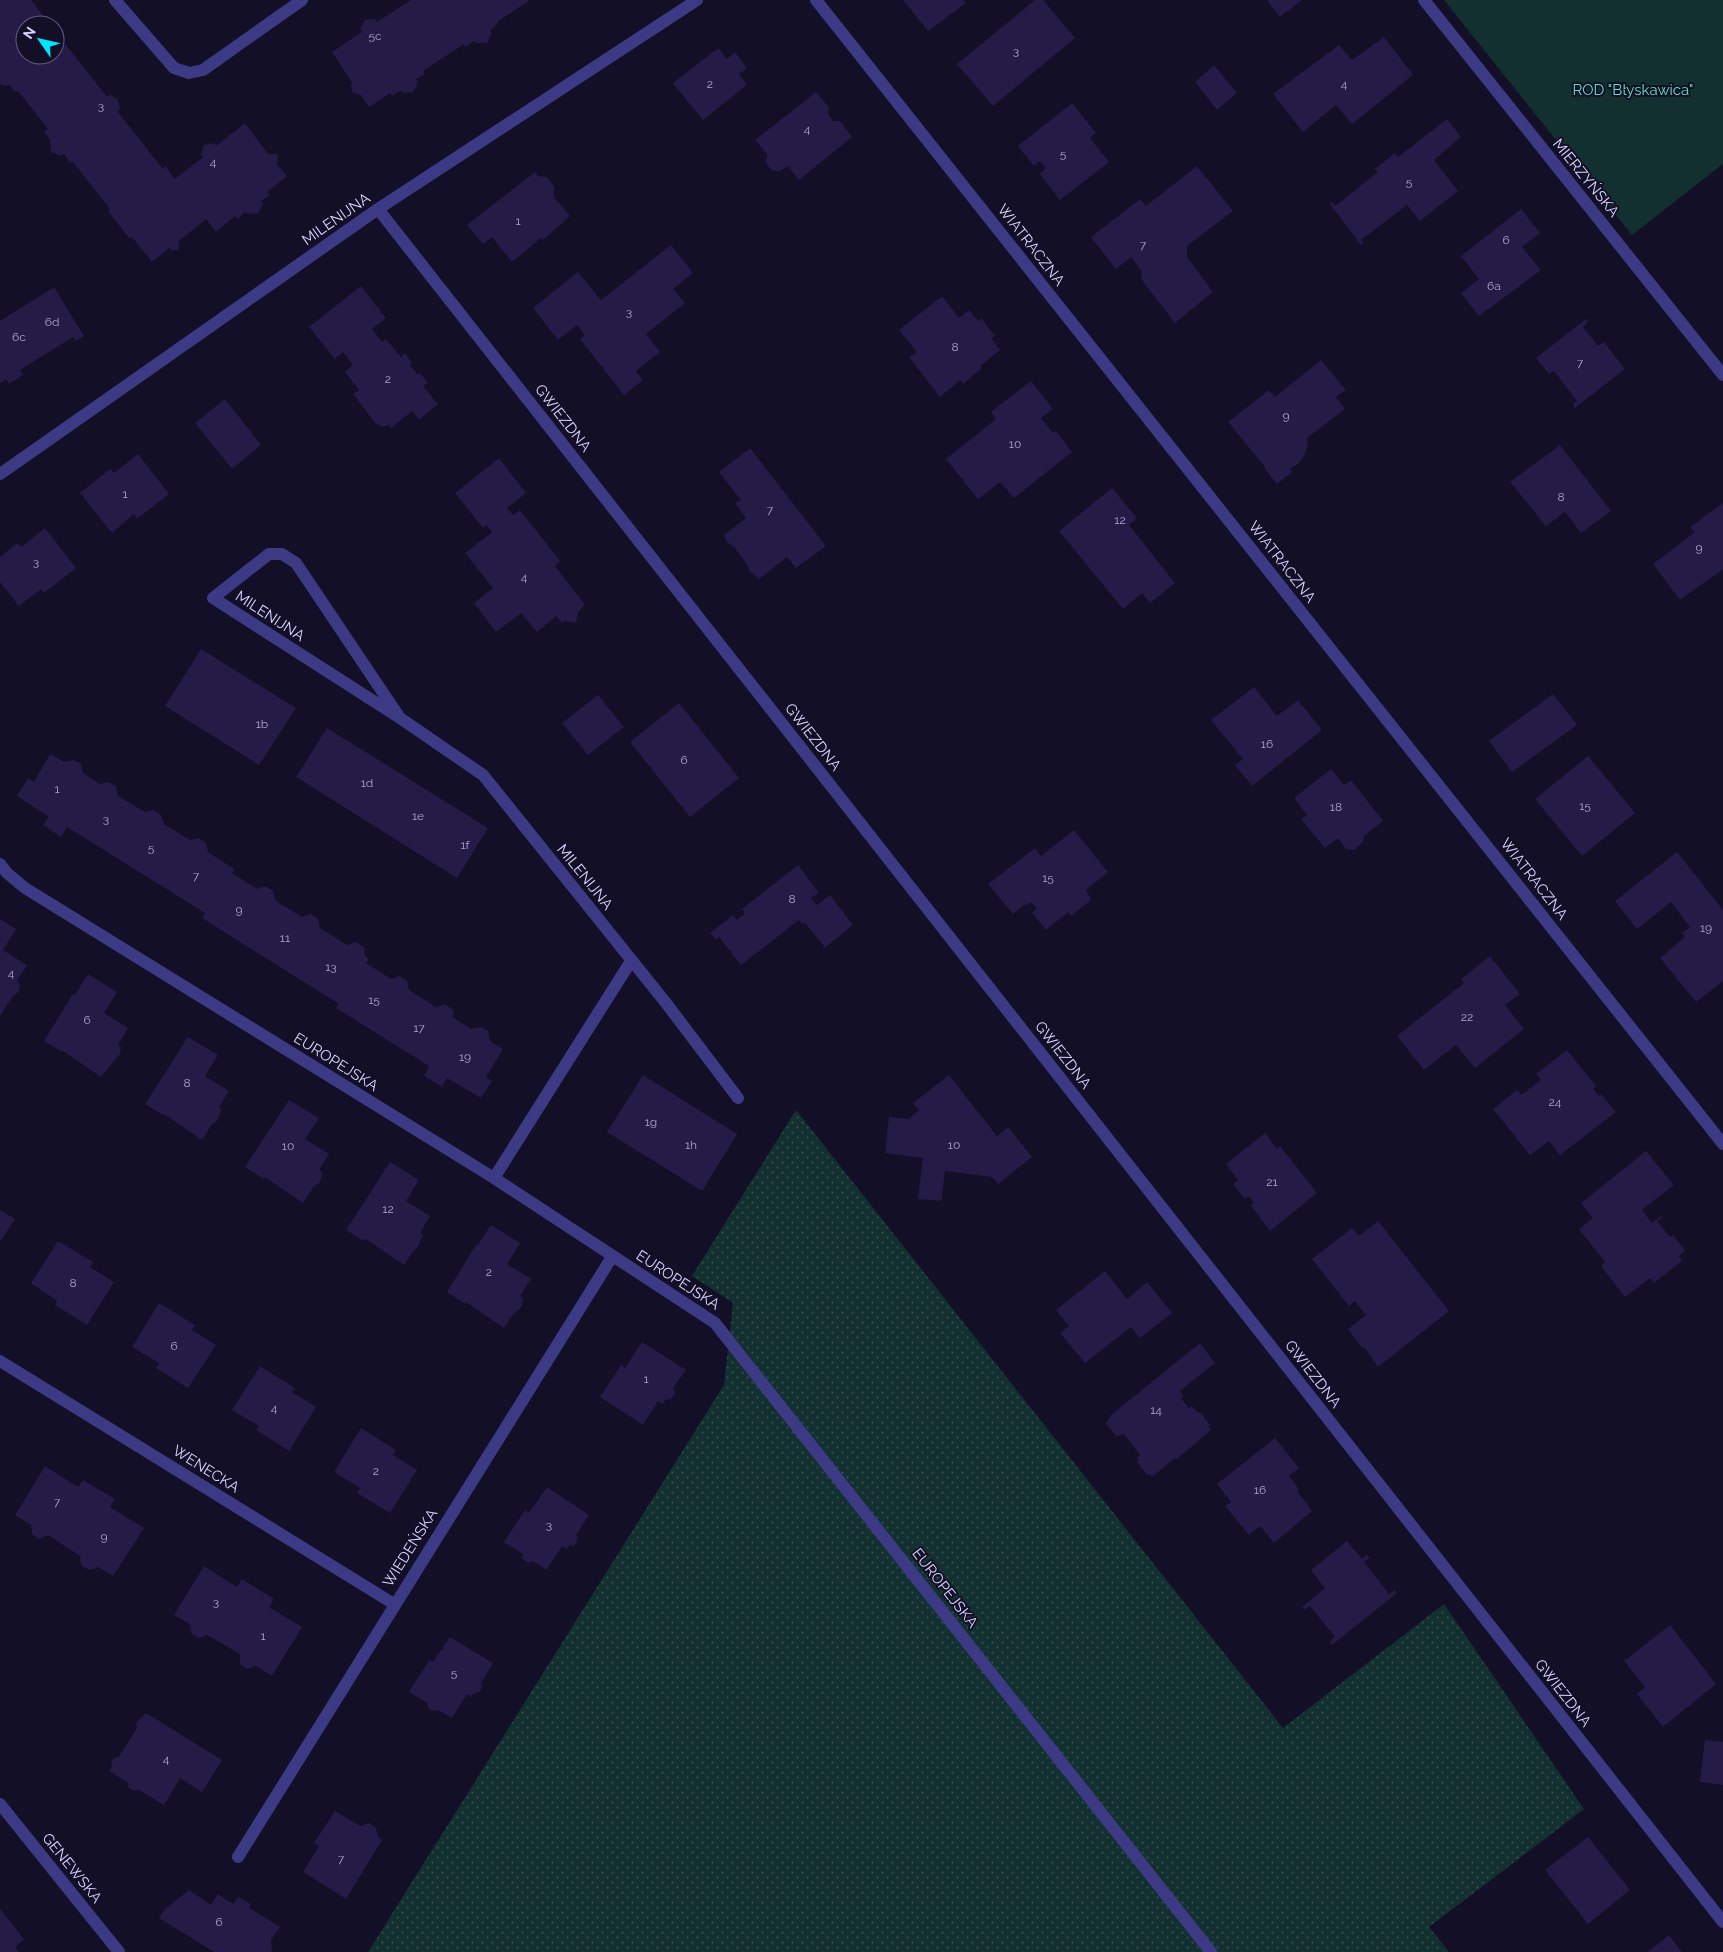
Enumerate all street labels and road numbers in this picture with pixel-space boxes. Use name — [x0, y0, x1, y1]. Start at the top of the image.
street label: MIERZYŃSKA — [1549, 135, 1623, 221]
street label: MILENIJNA — [298, 189, 374, 249]
street label: WIATRACZNA — [994, 201, 1068, 289]
street label: GWIEZDNA — [531, 381, 595, 455]
street label: WIATRACZNA — [1245, 518, 1319, 606]
street label: MILENIJNA — [232, 587, 308, 645]
street label: GWIEZDNA — [781, 700, 845, 774]
street label: WIATRACZNA — [1497, 835, 1571, 923]
street label: MILENIJNA — [553, 841, 617, 913]
street label: GWIEZDNA — [1031, 1018, 1095, 1092]
street label: EUROPEJSKA — [290, 1029, 382, 1095]
street label: EUROPEJSKA — [633, 1246, 723, 1314]
street label: GWIEZDNA — [1281, 1337, 1345, 1411]
street label: WENECKA — [169, 1441, 243, 1497]
street label: WIEDEŃSKA — [379, 1506, 441, 1590]
street label: EUROPEJSKA — [908, 1545, 982, 1631]
street label: GWIEZDNA — [1531, 1656, 1595, 1730]
street label: GENEWSKA — [38, 1829, 106, 1907]

